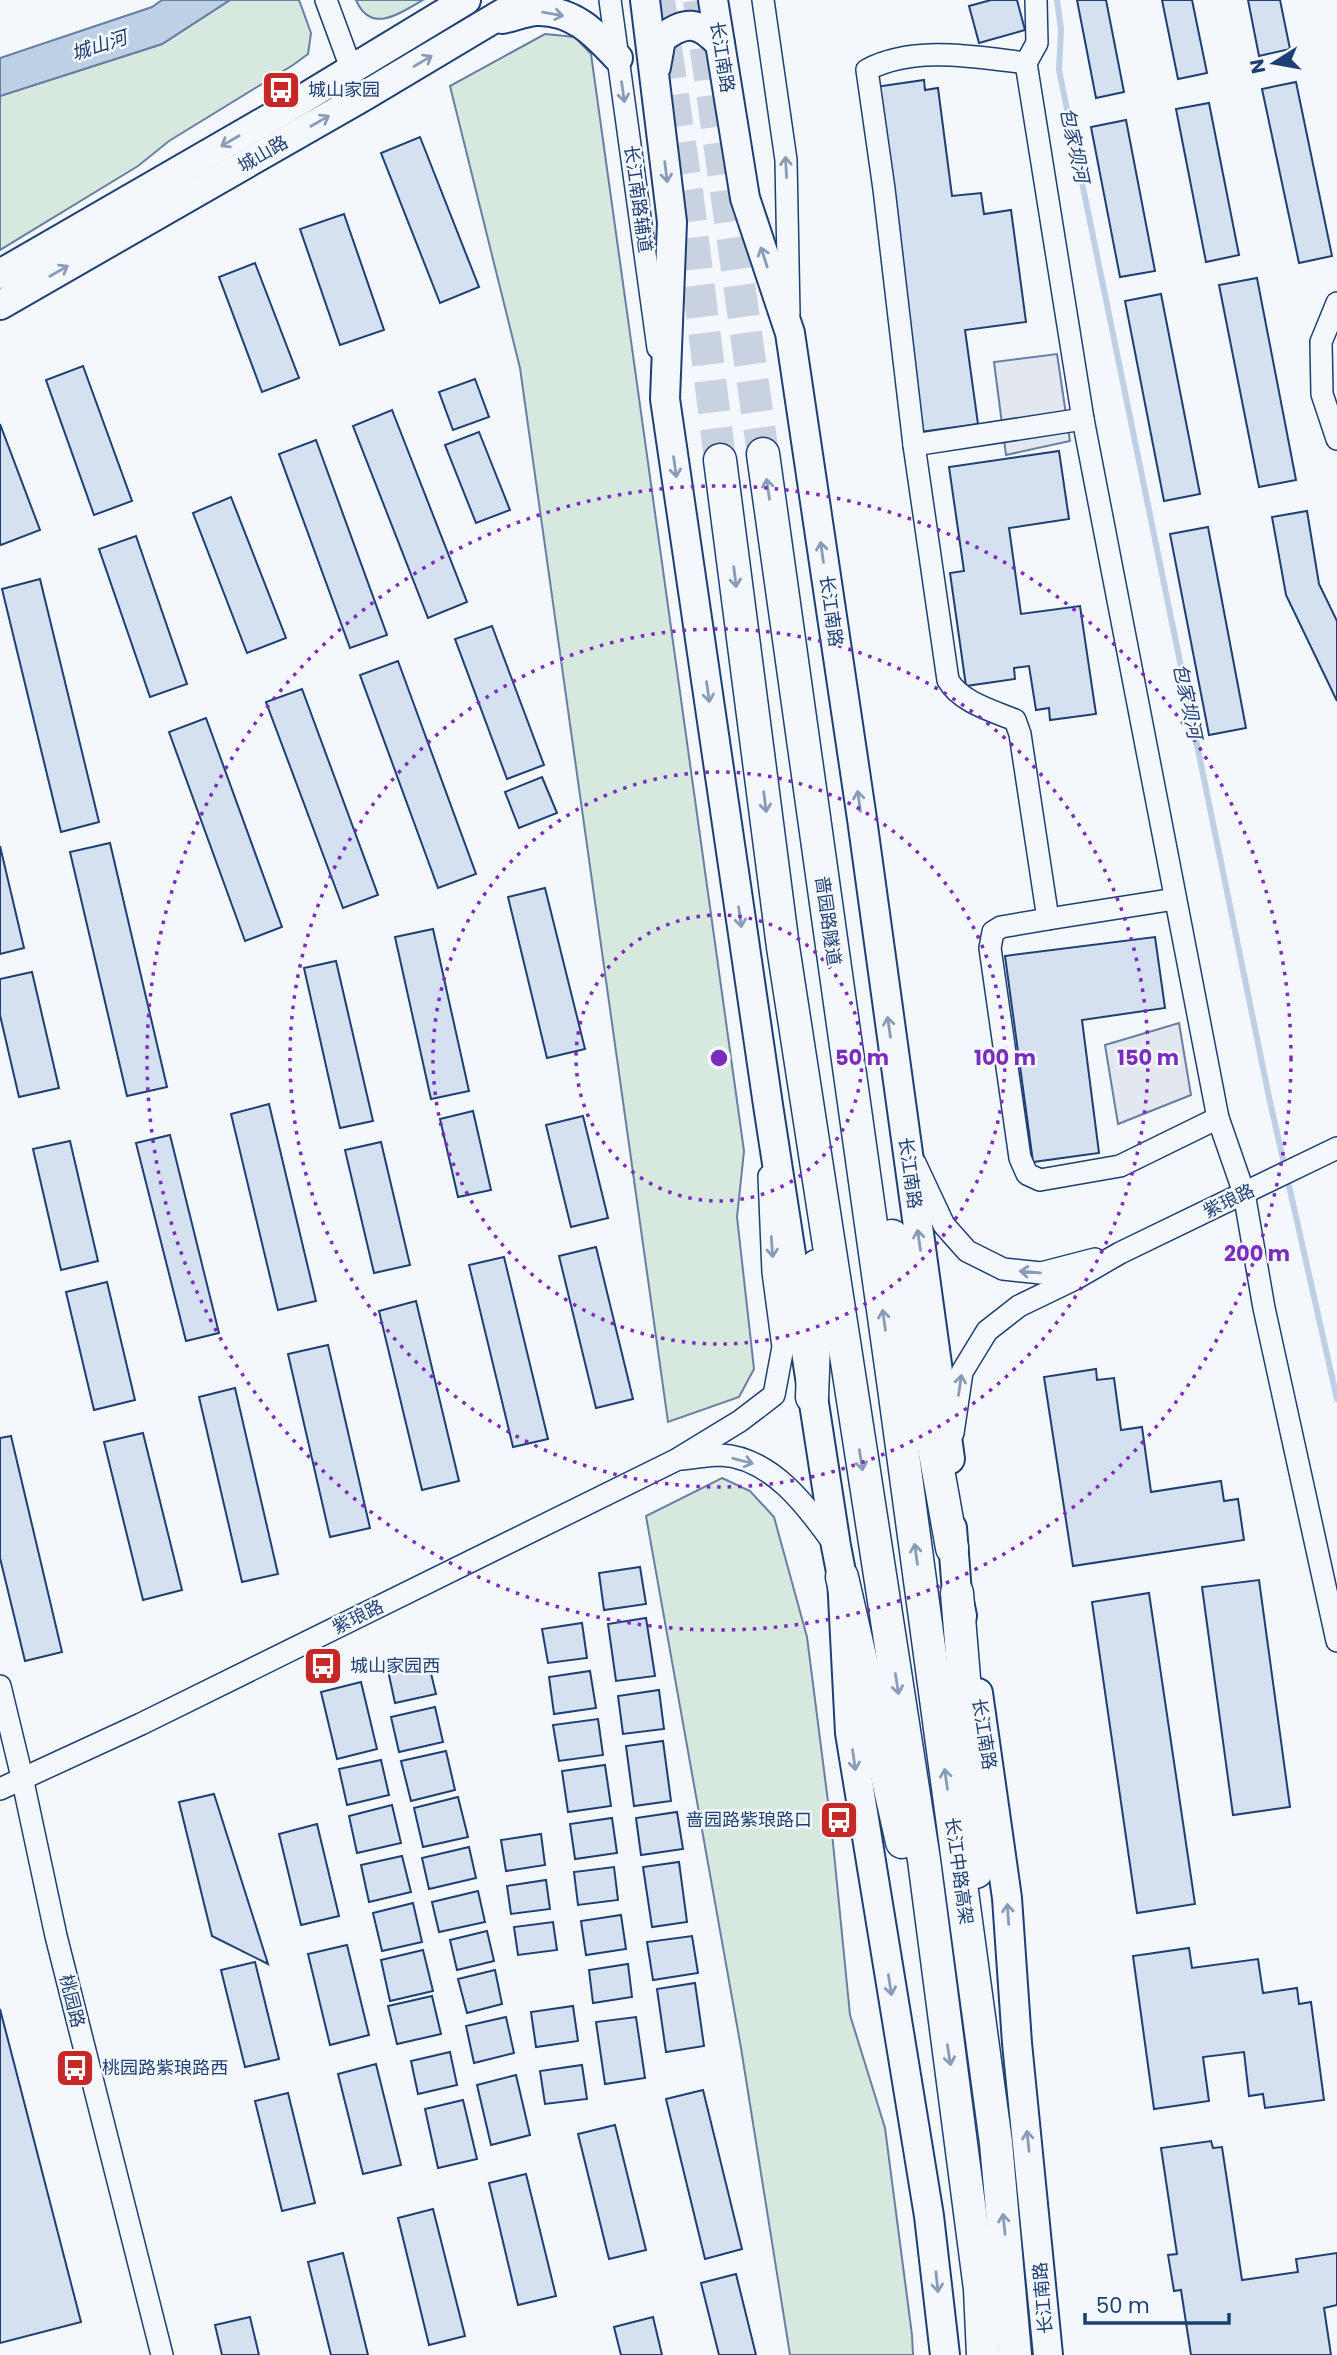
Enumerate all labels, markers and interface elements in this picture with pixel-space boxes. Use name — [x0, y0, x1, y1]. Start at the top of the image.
one-way arrow — [541, 8, 564, 21]
street label: 长江南路 — [705, 19, 740, 94]
water label: 城山河 — [68, 23, 134, 67]
north arrow — [1239, 28, 1309, 98]
one-way arrow — [412, 54, 432, 68]
text: N — [1243, 57, 1272, 76]
bus stop icon: 城山家园 — [260, 69, 302, 111]
place label: 城山家园 — [308, 77, 380, 102]
one-way arrow — [617, 80, 630, 103]
water label: 包家坝河 — [1053, 105, 1096, 189]
one-way arrow — [310, 114, 330, 128]
street label: 城山路 — [233, 129, 292, 178]
one-way arrow — [220, 134, 240, 148]
street label: 长江南路辅道 — [619, 144, 658, 254]
one-way arrow — [779, 156, 792, 179]
one-way arrow — [660, 160, 673, 182]
one-way arrow — [757, 247, 769, 269]
one-way arrow — [49, 264, 69, 278]
one-way arrow — [669, 455, 682, 478]
one-way arrow — [761, 478, 774, 500]
one-way arrow — [815, 541, 828, 564]
one-way arrow — [729, 565, 742, 587]
street label: 长江南路 — [814, 574, 849, 648]
water label: 包家坝河 — [1166, 661, 1209, 745]
one-way arrow — [701, 680, 714, 703]
one-way arrow — [758, 790, 771, 813]
one-way arrow — [852, 790, 865, 813]
street label: 啬园路隧道 — [810, 875, 847, 967]
one-way arrow — [734, 905, 747, 928]
one-way arrow — [882, 1016, 895, 1039]
text: 50 m — [835, 1043, 889, 1072]
text: 100 m — [974, 1043, 1036, 1072]
text: 150 m — [1117, 1043, 1179, 1072]
centre of rings — [707, 1046, 731, 1070]
street label: 长江南路 — [893, 1136, 928, 1210]
street label: 紫琅路 — [1199, 1177, 1259, 1224]
one-way arrow — [913, 1229, 926, 1252]
one-way arrow — [765, 1235, 778, 1258]
text: 200 m — [1224, 1239, 1290, 1268]
one-way arrow — [1020, 1265, 1042, 1278]
one-way arrow — [877, 1310, 890, 1332]
one-way arrow — [954, 1374, 967, 1397]
one-way arrow — [855, 1448, 868, 1471]
one-way arrow — [731, 1455, 754, 1468]
one-way arrow — [909, 1543, 922, 1566]
street label: 紫琅路 — [328, 1593, 388, 1640]
bus stop icon: 城山家园西 — [302, 1645, 344, 1687]
place label: 城山家园西 — [350, 1653, 440, 1678]
one-way arrow — [891, 1672, 904, 1695]
street label: 长江南路 — [967, 1696, 1002, 1771]
one-way arrow — [848, 1748, 861, 1771]
one-way arrow — [940, 1769, 953, 1791]
bus stop icon: 啬园路紫琅路口 — [818, 1799, 860, 1841]
place label: 啬园路紫琅路口 — [686, 1807, 812, 1832]
street label: 长江中路高架 — [940, 1816, 979, 1926]
one-way arrow — [1001, 1903, 1014, 1926]
street label: 桃园路 — [54, 1972, 91, 2030]
one-way arrow — [884, 1973, 897, 1996]
one-way arrow — [943, 2043, 956, 2066]
bus stop icon: 桃园路紫琅路西 — [54, 2047, 96, 2089]
place label: 桃园路紫琅路西 — [102, 2055, 228, 2080]
one-way arrow — [1021, 2130, 1034, 2153]
one-way arrow — [997, 2213, 1010, 2235]
street label: 长江南路 — [1027, 2261, 1058, 2335]
one-way arrow — [930, 2270, 943, 2293]
scale bar — [1085, 2282, 1228, 2326]
text: 50 m — [1096, 2291, 1150, 2320]

